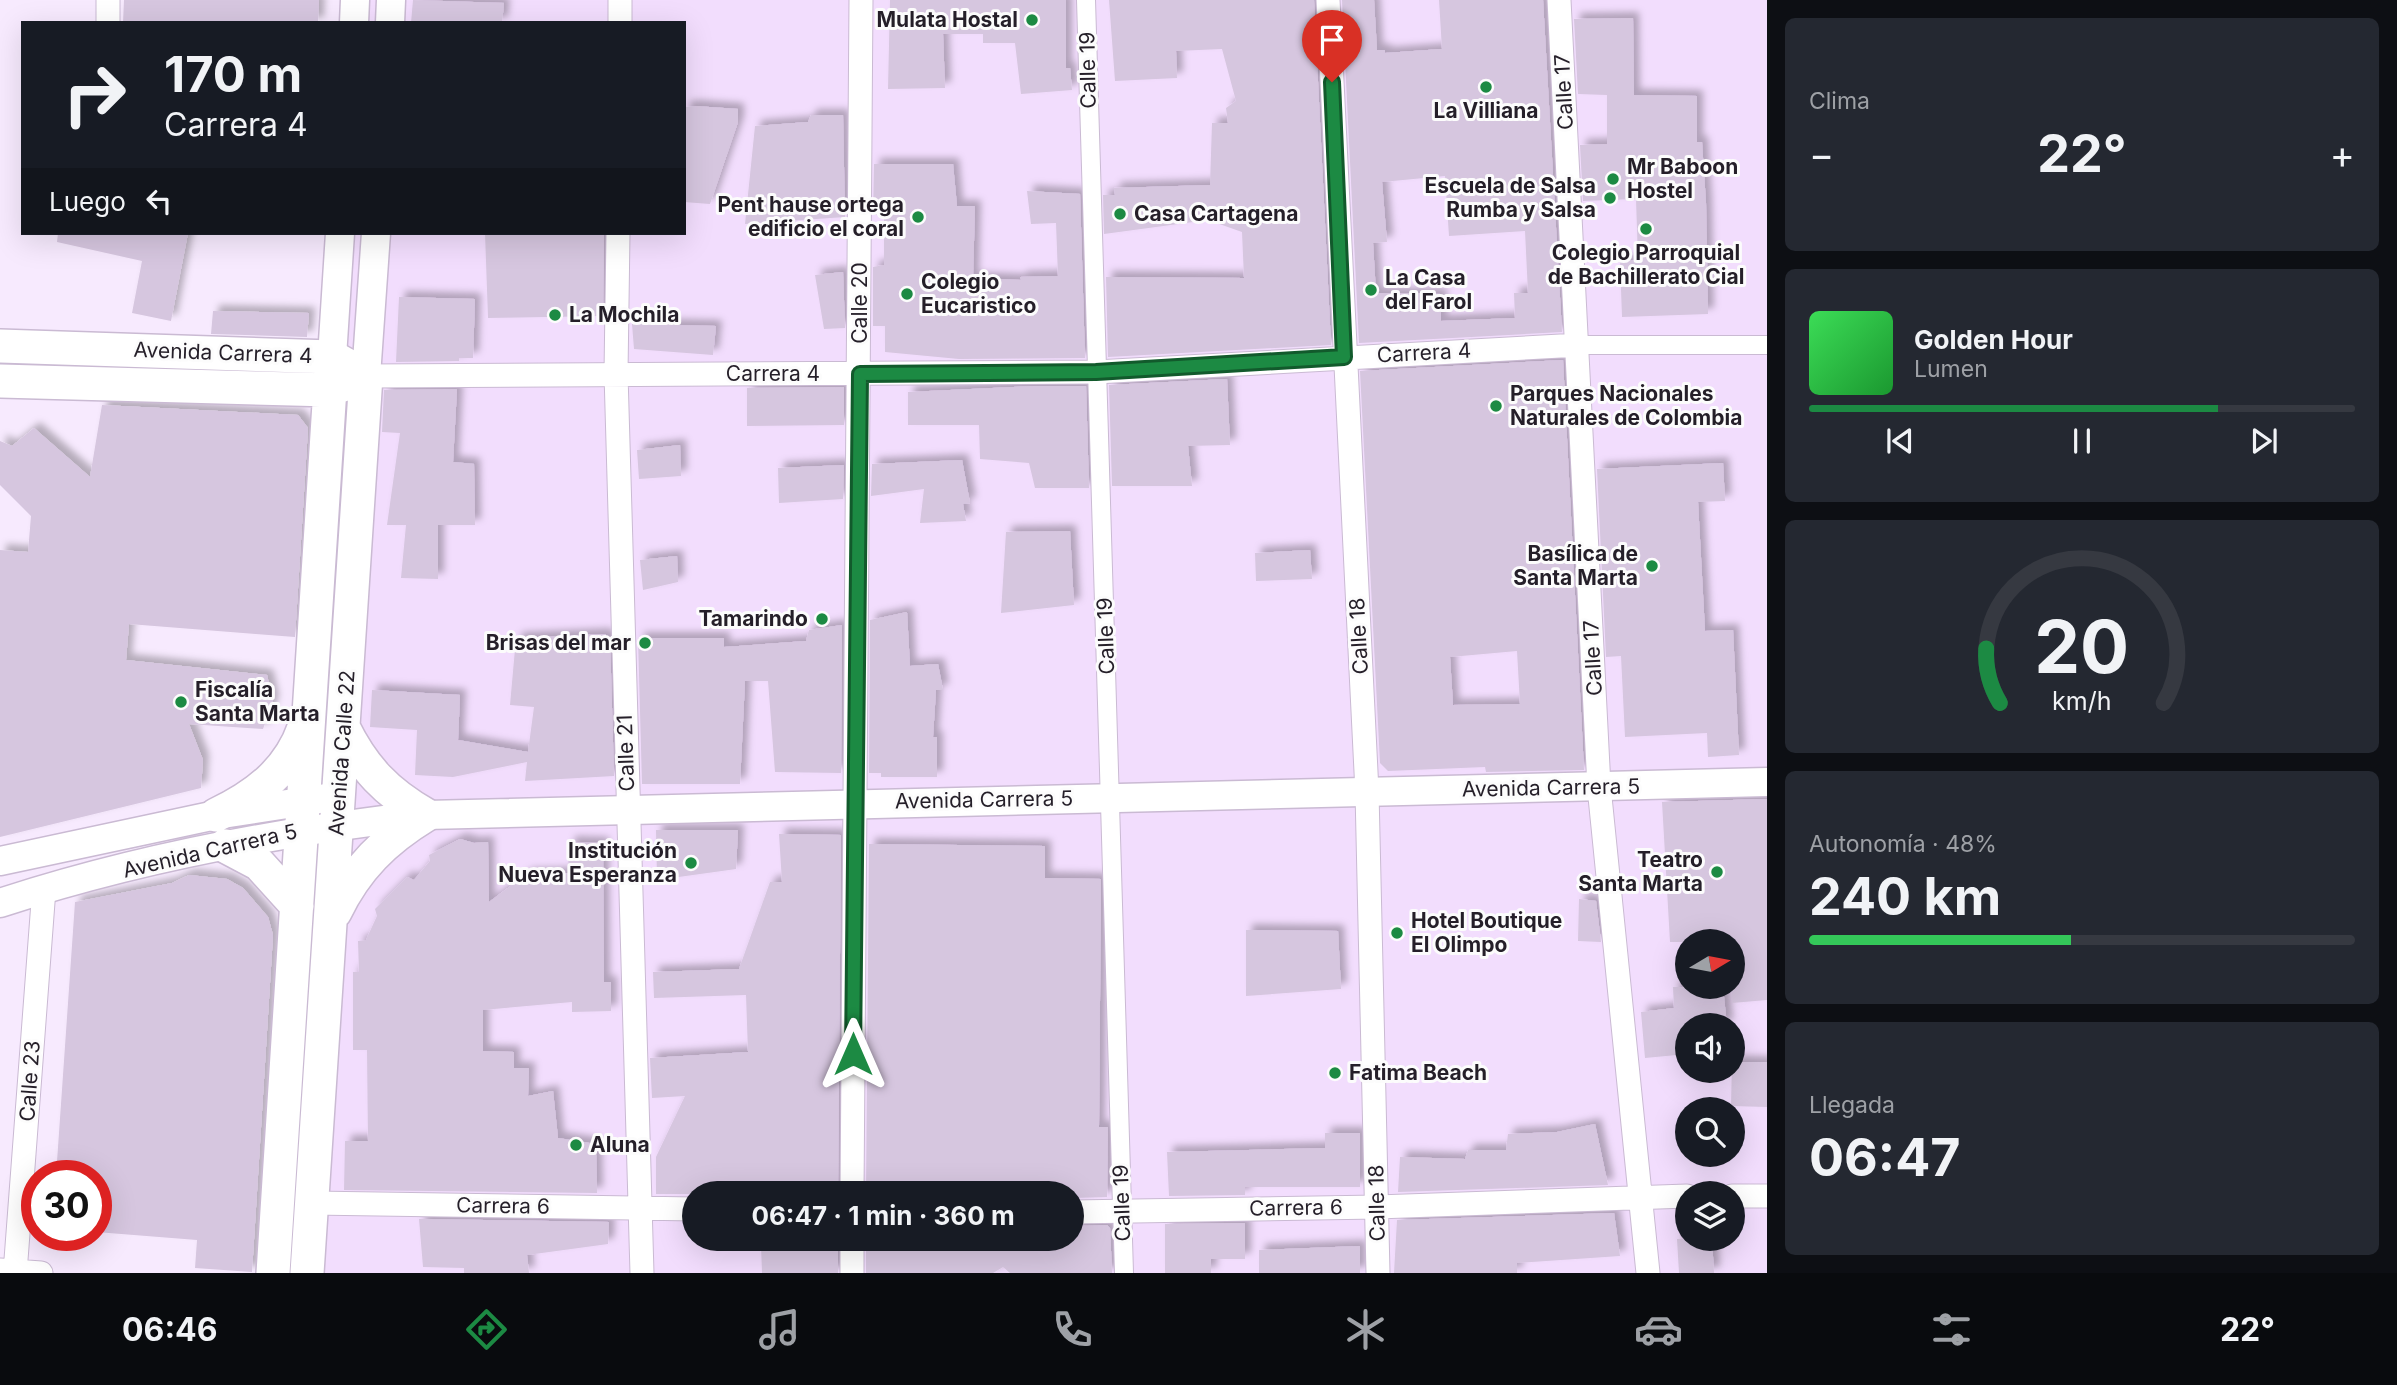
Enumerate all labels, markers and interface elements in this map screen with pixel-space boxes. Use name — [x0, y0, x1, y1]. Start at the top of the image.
place label: Mulata Hostal — [877, 7, 1018, 32]
pin — [1302, 10, 1362, 82]
marker: Mulata Hostal — [1024, 12, 1040, 28]
icon: arrive — [1313, 21, 1351, 59]
street label: Calle 19 — [1074, 31, 1101, 109]
text: 170 m — [164, 45, 302, 104]
icon: right — [49, 49, 140, 140]
street label: Calle 17 — [1549, 53, 1578, 131]
marker: La Villiana — [1478, 79, 1494, 95]
text: Clima — [1809, 87, 1870, 115]
place label: La Villiana — [1434, 98, 1538, 123]
text: Carrera 4 — [164, 105, 308, 144]
text: 22° — [2037, 122, 2127, 185]
text: − — [1809, 131, 1834, 177]
text: + — [2330, 131, 2355, 177]
place label: Mr Baboon Hostel — [1627, 154, 1738, 203]
marker: Mr Baboon Hostel — [1605, 171, 1621, 187]
place label: Escuela de Salsa Rumba y Salsa — [1424, 173, 1596, 222]
icon: left — [140, 182, 178, 220]
text: Luego — [49, 186, 126, 217]
marker: Escuela de Salsa Rumba y Salsa — [1602, 190, 1618, 206]
place label: Pent hause ortega edificio el coral — [717, 192, 904, 241]
place label: Casa Cartagena — [1134, 201, 1298, 226]
marker: Casa Cartagena — [1112, 206, 1128, 222]
marker: Pent hause ortega edificio el coral — [910, 209, 926, 225]
marker: Colegio Parroquial de Bachillerato Cial — [1638, 221, 1654, 237]
place label: Colegio Parroquial de Bachillerato Cial — [1548, 240, 1744, 289]
street label: Calle 20 — [847, 262, 872, 344]
place label: La Casa del Farol — [1385, 265, 1472, 314]
place label: Colegio Eucaristico — [921, 269, 1036, 318]
marker: La Casa del Farol — [1363, 282, 1379, 298]
marker: Colegio Eucaristico — [899, 286, 915, 302]
place label: La Mochila — [569, 302, 680, 327]
marker: La Mochila — [547, 307, 563, 323]
text: Golden Hour — [1914, 324, 2073, 355]
street label: Avenida Carrera 4 — [133, 337, 313, 368]
street label: Carrera 4 — [1376, 338, 1472, 367]
text: Lumen — [1914, 355, 1988, 383]
street label: Carrera 4 — [726, 361, 820, 386]
place label: Parques Nacionales Naturales de Colombia — [1510, 381, 1742, 430]
marker: Parques Nacionales Naturales de Colombia — [1488, 398, 1504, 414]
icon: previous — [1881, 422, 1919, 460]
icon: pause — [2063, 422, 2101, 460]
icon: next — [2245, 422, 2283, 460]
place label: Basílica de Santa Marta — [1513, 541, 1638, 590]
marker: Basílica de Santa Marta — [1644, 558, 1660, 574]
street label: Calle 19 — [1092, 597, 1119, 675]
street label: Calle 18 — [1344, 597, 1373, 675]
text: 20 — [2035, 602, 2129, 691]
place label: Tamarindo — [698, 606, 808, 631]
marker: Tamarindo — [814, 611, 830, 627]
street label: Calle 17 — [1578, 619, 1607, 697]
place label: Brisas del mar — [486, 630, 631, 655]
marker: Brisas del mar — [637, 635, 653, 651]
street label: Avenida Calle 22 — [323, 669, 360, 837]
place label: Fiscalía Santa Marta — [195, 677, 320, 726]
text: km/h — [2052, 685, 2112, 715]
marker: Fiscalía Santa Marta — [173, 694, 189, 710]
street label: Calle 21 — [612, 714, 639, 792]
street label: Avenida Carrera 5 — [1462, 773, 1640, 802]
street label: Avenida Carrera 5 — [895, 785, 1073, 814]
street label: Avenida Carrera 5 — [120, 818, 300, 883]
text: Autonomía · 48% — [1809, 830, 1997, 858]
place label: Institución Nueva Esperanza — [498, 838, 677, 887]
place label: Teatro Santa Marta — [1578, 847, 1703, 896]
marker: Institución Nueva Esperanza — [683, 855, 699, 871]
marker: Teatro Santa Marta — [1709, 864, 1725, 880]
text: 240 km — [1809, 865, 2001, 928]
place label: Hotel Boutique El Olimpo — [1411, 908, 1562, 957]
marker: Hotel Boutique El Olimpo — [1389, 925, 1405, 941]
north arrow — [1675, 929, 1745, 999]
map controls — [1675, 929, 1745, 1251]
button: sound — [1675, 1013, 1745, 1083]
position arrow — [816, 1017, 890, 1091]
street label: Calle 23 — [14, 1040, 45, 1122]
place label: Fatima Beach — [1349, 1060, 1487, 1085]
marker: Fatima Beach — [1327, 1065, 1343, 1081]
text: Llegada — [1809, 1091, 1895, 1119]
button: search — [1675, 1097, 1745, 1167]
text: 06:47 — [1809, 1126, 1961, 1189]
place label: Aluna — [590, 1132, 650, 1157]
marker: Aluna — [568, 1137, 584, 1153]
speed limit sign: 30 — [21, 1160, 112, 1251]
street label: Calle 19 — [1108, 1164, 1135, 1242]
street label: Calle 18 — [1363, 1164, 1390, 1242]
button: layers — [1675, 1181, 1745, 1251]
street label: Carrera 6 — [456, 1192, 550, 1219]
street label: Carrera 6 — [1249, 1194, 1343, 1221]
text: 06:47 · 1 min · 360 m — [751, 1200, 1015, 1231]
icon: directions — [462, 1305, 511, 1354]
icon: music — [755, 1305, 804, 1354]
icon: phone — [1048, 1305, 1097, 1354]
icon: climate — [1341, 1305, 1390, 1354]
icon: car — [1634, 1305, 1683, 1354]
icon: filters — [1927, 1305, 1976, 1354]
text: 06:46 — [122, 1310, 218, 1349]
text: 22° — [2220, 1310, 2275, 1349]

